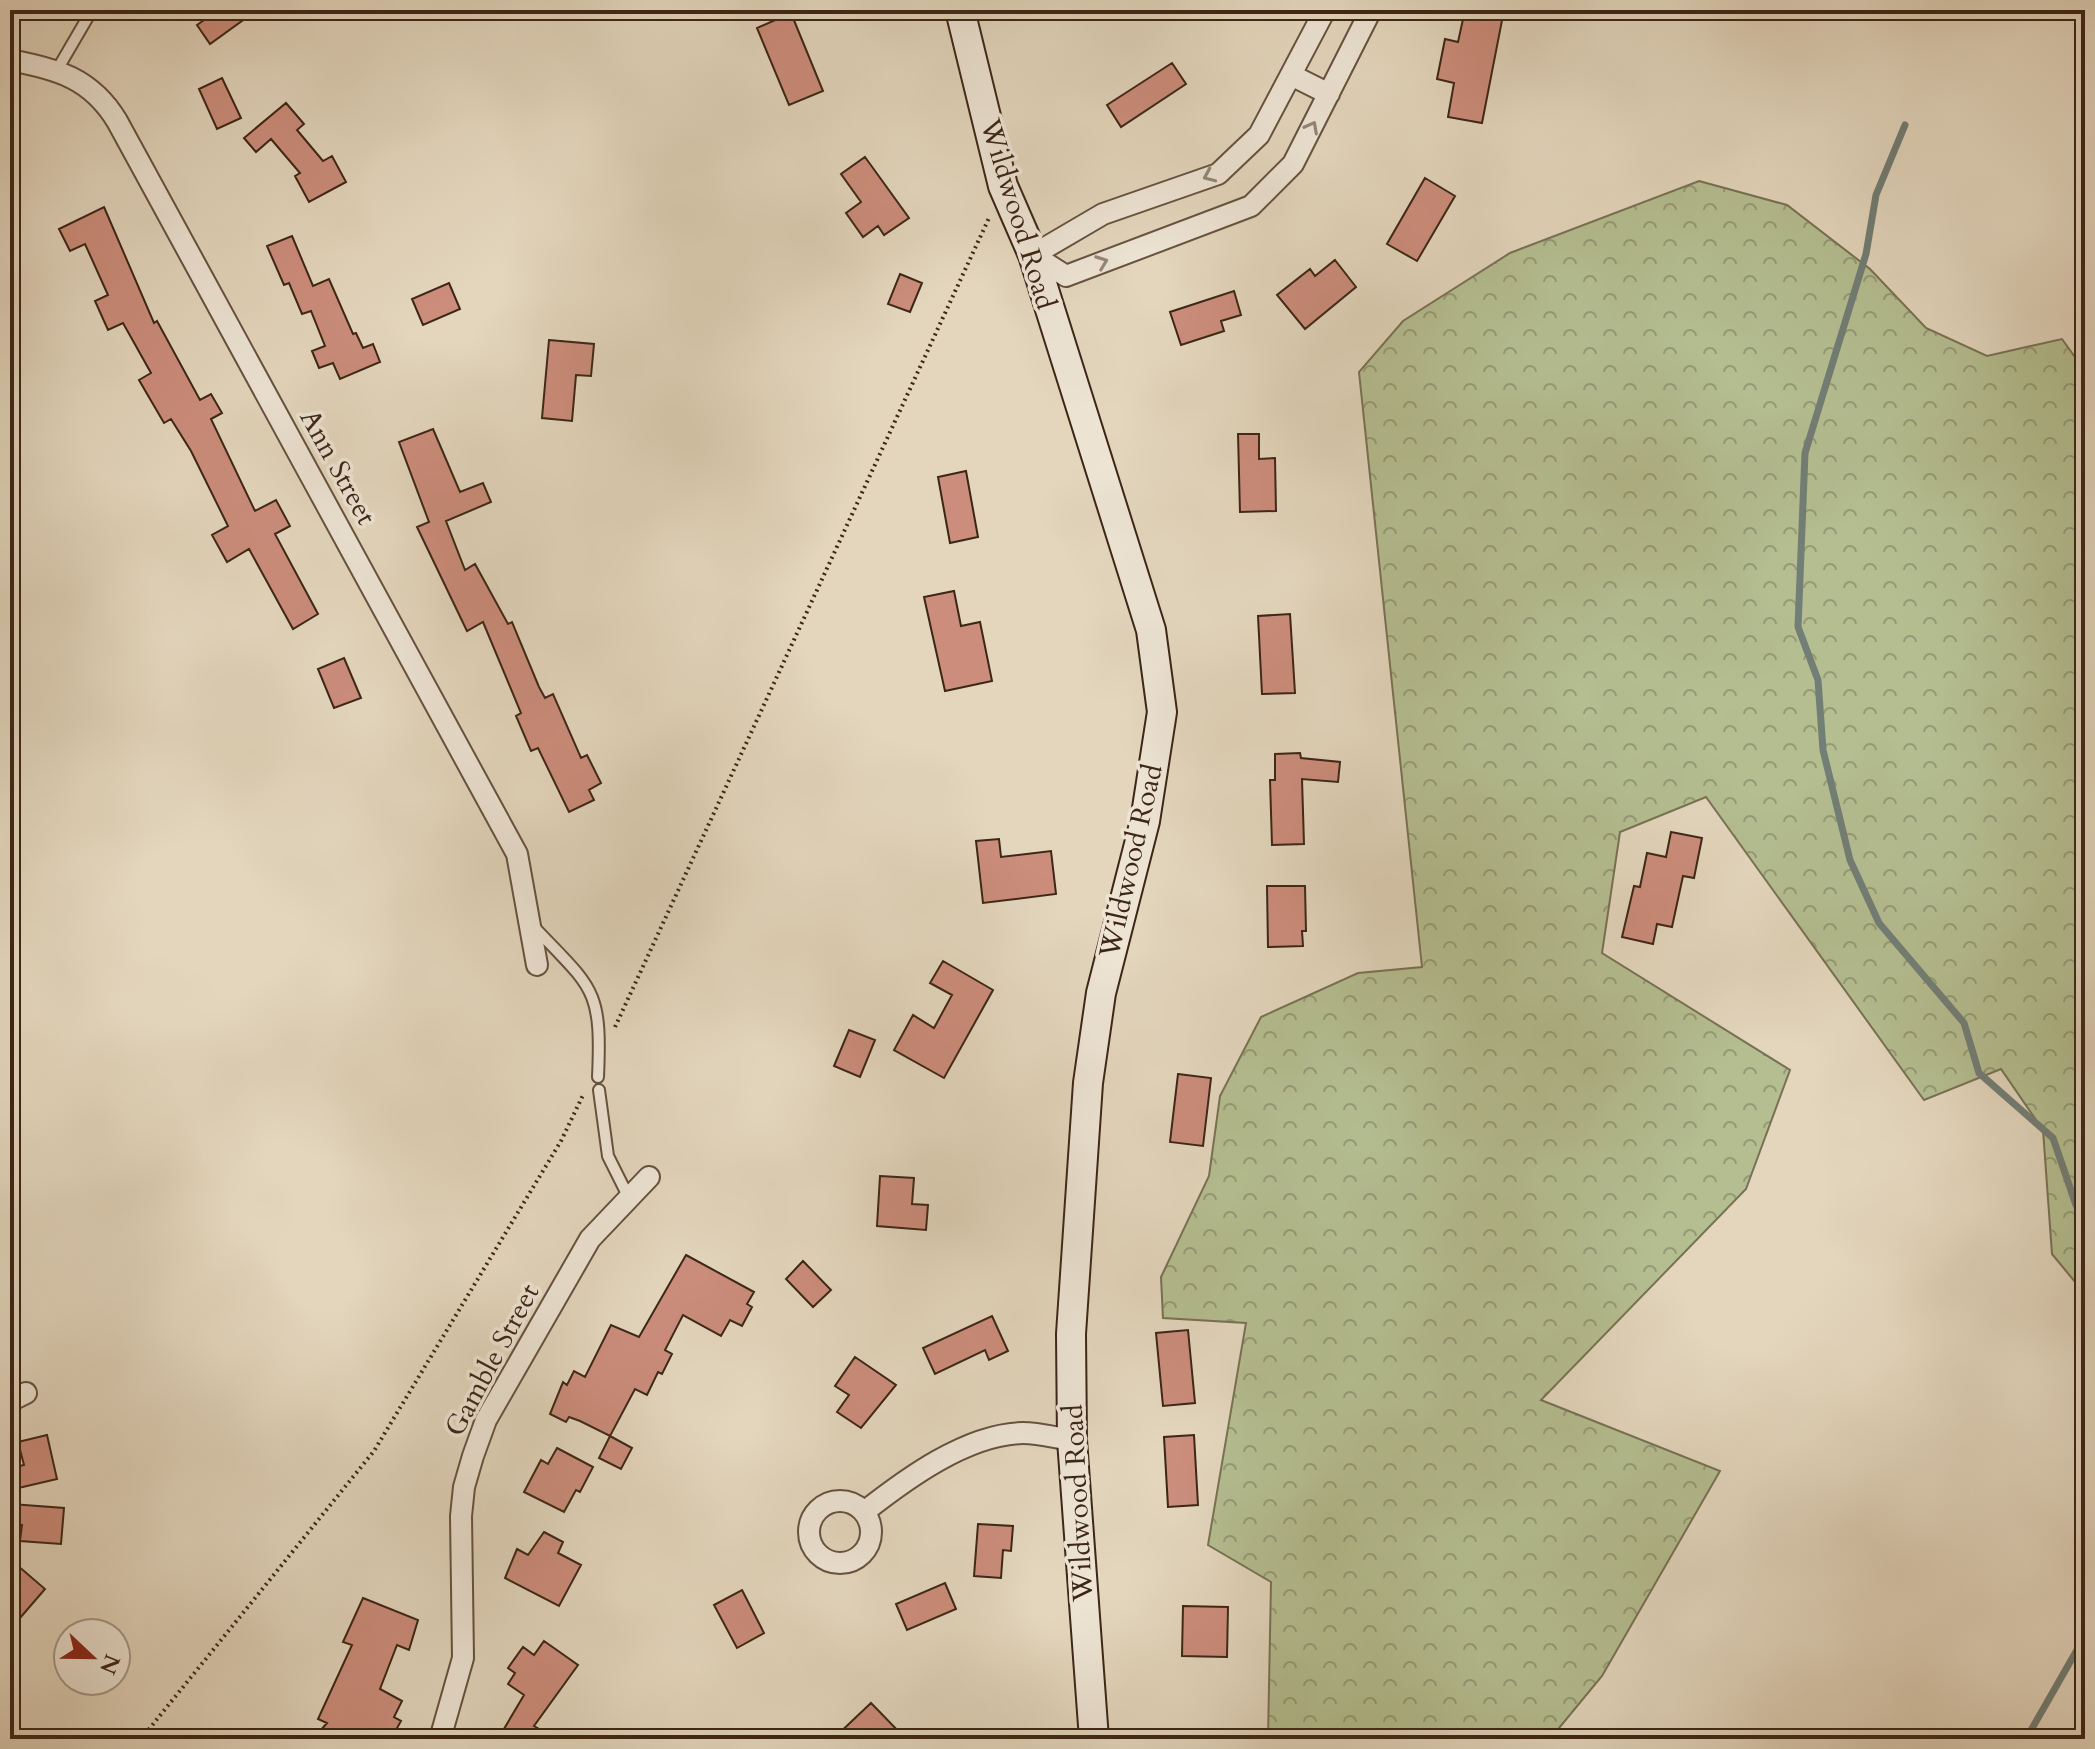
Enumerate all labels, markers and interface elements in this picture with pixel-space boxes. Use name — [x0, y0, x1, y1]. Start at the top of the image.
street label: Wildwood Road — [971, 113, 1065, 314]
one-way arrow — [1302, 121, 1317, 136]
one-way arrow — [1203, 167, 1218, 183]
one-way arrow — [1094, 255, 1108, 272]
street label: Ann Street — [291, 402, 385, 532]
street label: Wildwood Road — [1090, 760, 1172, 962]
street label: Gamble Street — [436, 1277, 548, 1443]
street label: Wildwood Road — [1054, 1403, 1102, 1604]
north arrow — [52, 1617, 132, 1697]
text: N — [92, 1650, 127, 1679]

